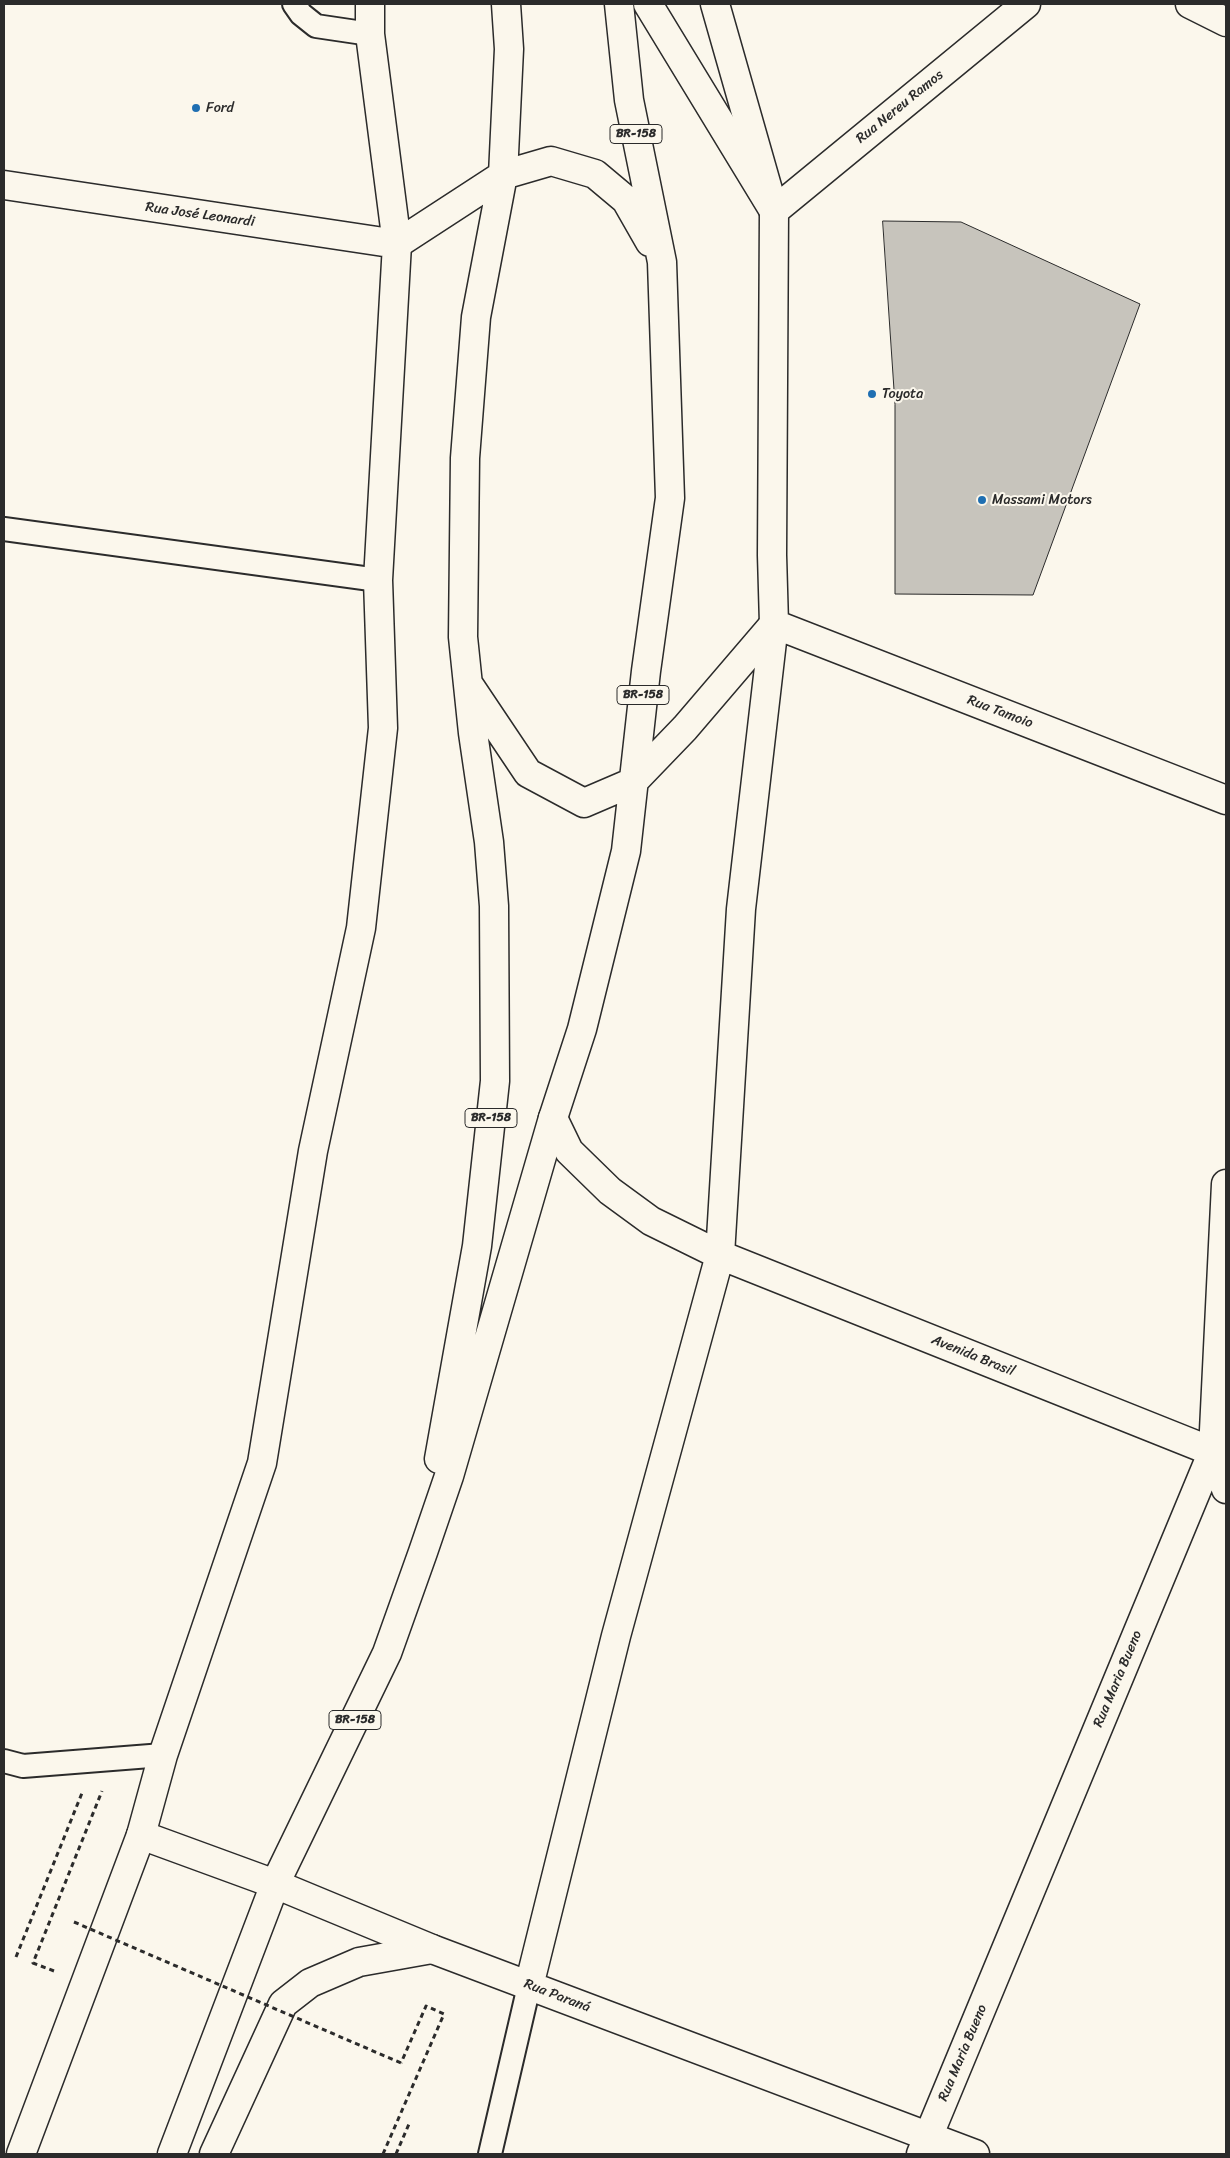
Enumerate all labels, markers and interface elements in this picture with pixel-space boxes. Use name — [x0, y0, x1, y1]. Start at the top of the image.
street label: Rua Nereu Ramos — [853, 67, 947, 147]
place label: Ford — [206, 100, 234, 116]
marker: Ford — [190, 102, 202, 114]
road number: BR-158 — [610, 125, 662, 144]
street label: Rua José Leonardi — [144, 199, 256, 231]
place label: Toyota — [882, 386, 923, 402]
marker: Toyota — [866, 388, 878, 400]
place label: Massami Motors — [992, 492, 1092, 508]
marker: Massami Motors — [976, 494, 988, 506]
road number: BR-158 — [617, 686, 669, 704]
street label: Rua Tamoio — [965, 692, 1035, 732]
road number: BR-158 — [465, 1108, 517, 1128]
street label: Avenida Brasil — [929, 1332, 1017, 1380]
street label: Rua Maria Bueno — [1090, 1628, 1146, 1730]
road number: BR-158 — [329, 1710, 381, 1730]
street label: Rua Paraná — [522, 1976, 592, 2016]
street label: Rua Maria Bueno — [935, 2002, 991, 2104]

